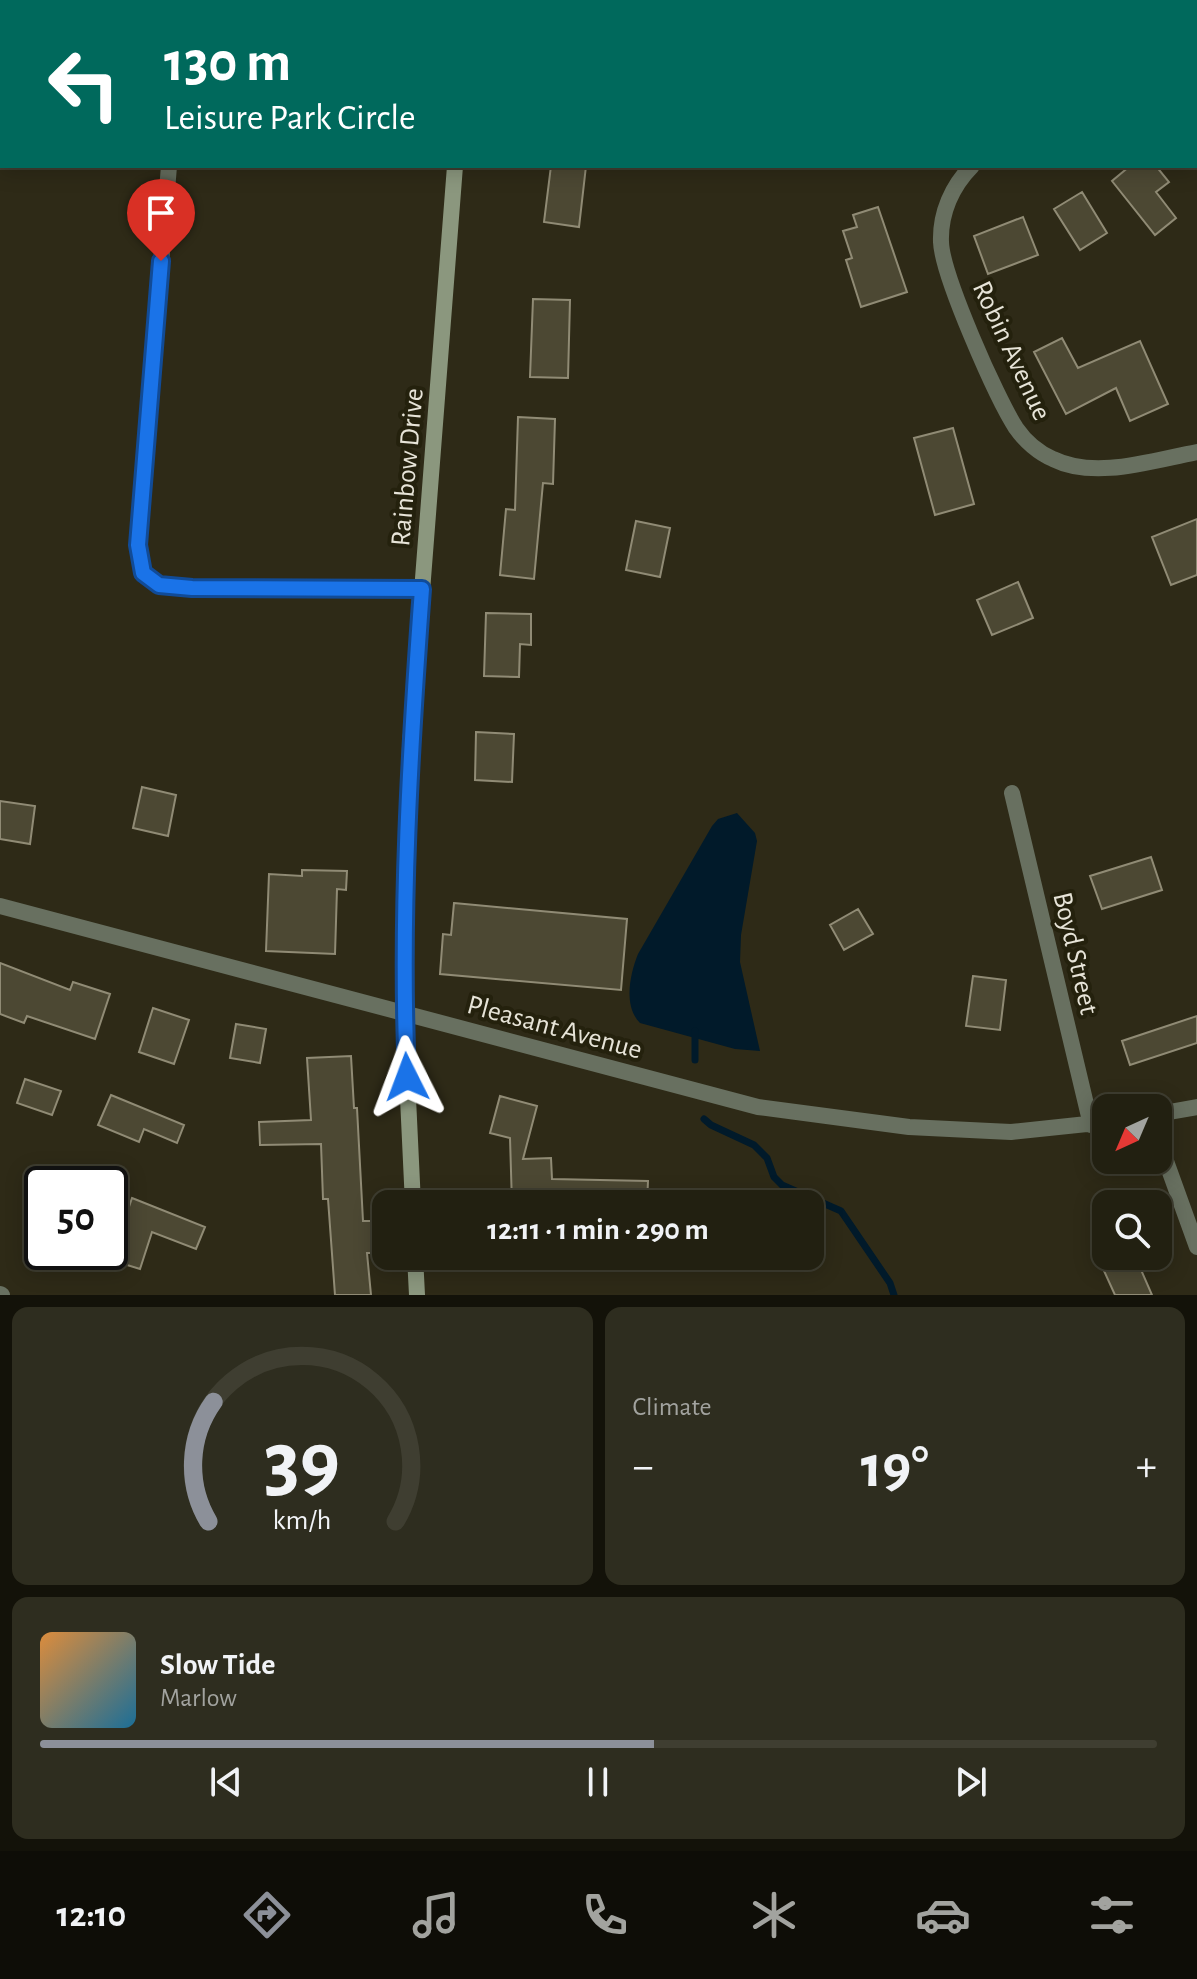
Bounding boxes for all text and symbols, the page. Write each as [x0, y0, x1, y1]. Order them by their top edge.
icon: left [32, 32, 136, 136]
text: 130 m [164, 35, 291, 91]
text: Leisure Park Circle [164, 100, 416, 136]
pin [127, 179, 195, 261]
icon: arrive [139, 191, 183, 235]
street label: Robin Avenue [967, 277, 1056, 425]
street label: Rainbow Drive [387, 387, 429, 547]
street label: Boyd Street [1047, 890, 1103, 1017]
street label: Pleasant Avenue [464, 991, 645, 1065]
position arrow [365, 1035, 449, 1119]
north arrow [1092, 1094, 1172, 1174]
map controls [1092, 1094, 1172, 1270]
speed limit sign: 50 [24, 1166, 128, 1270]
button: search [1092, 1190, 1172, 1270]
text: 12:11 · 1 min · 290 m [487, 1215, 709, 1245]
text: Climate [633, 1394, 711, 1420]
text: 39 [264, 1421, 340, 1505]
text: 19° [861, 1438, 929, 1498]
text: − [633, 1445, 654, 1489]
text: + [1136, 1445, 1157, 1489]
text: km/h [273, 1506, 332, 1535]
text: Slow Tide [160, 1650, 275, 1680]
text: Marlow [160, 1685, 237, 1711]
icon: previous [204, 1760, 248, 1804]
icon: pause [576, 1760, 620, 1804]
icon: next [949, 1760, 993, 1804]
icon: directions [239, 1887, 295, 1943]
icon: music [408, 1887, 464, 1943]
icon: phone [577, 1887, 633, 1943]
icon: climate [746, 1887, 802, 1943]
icon: car [915, 1887, 971, 1943]
icon: filters [1084, 1887, 1140, 1943]
text: 12:10 [57, 1897, 126, 1933]

